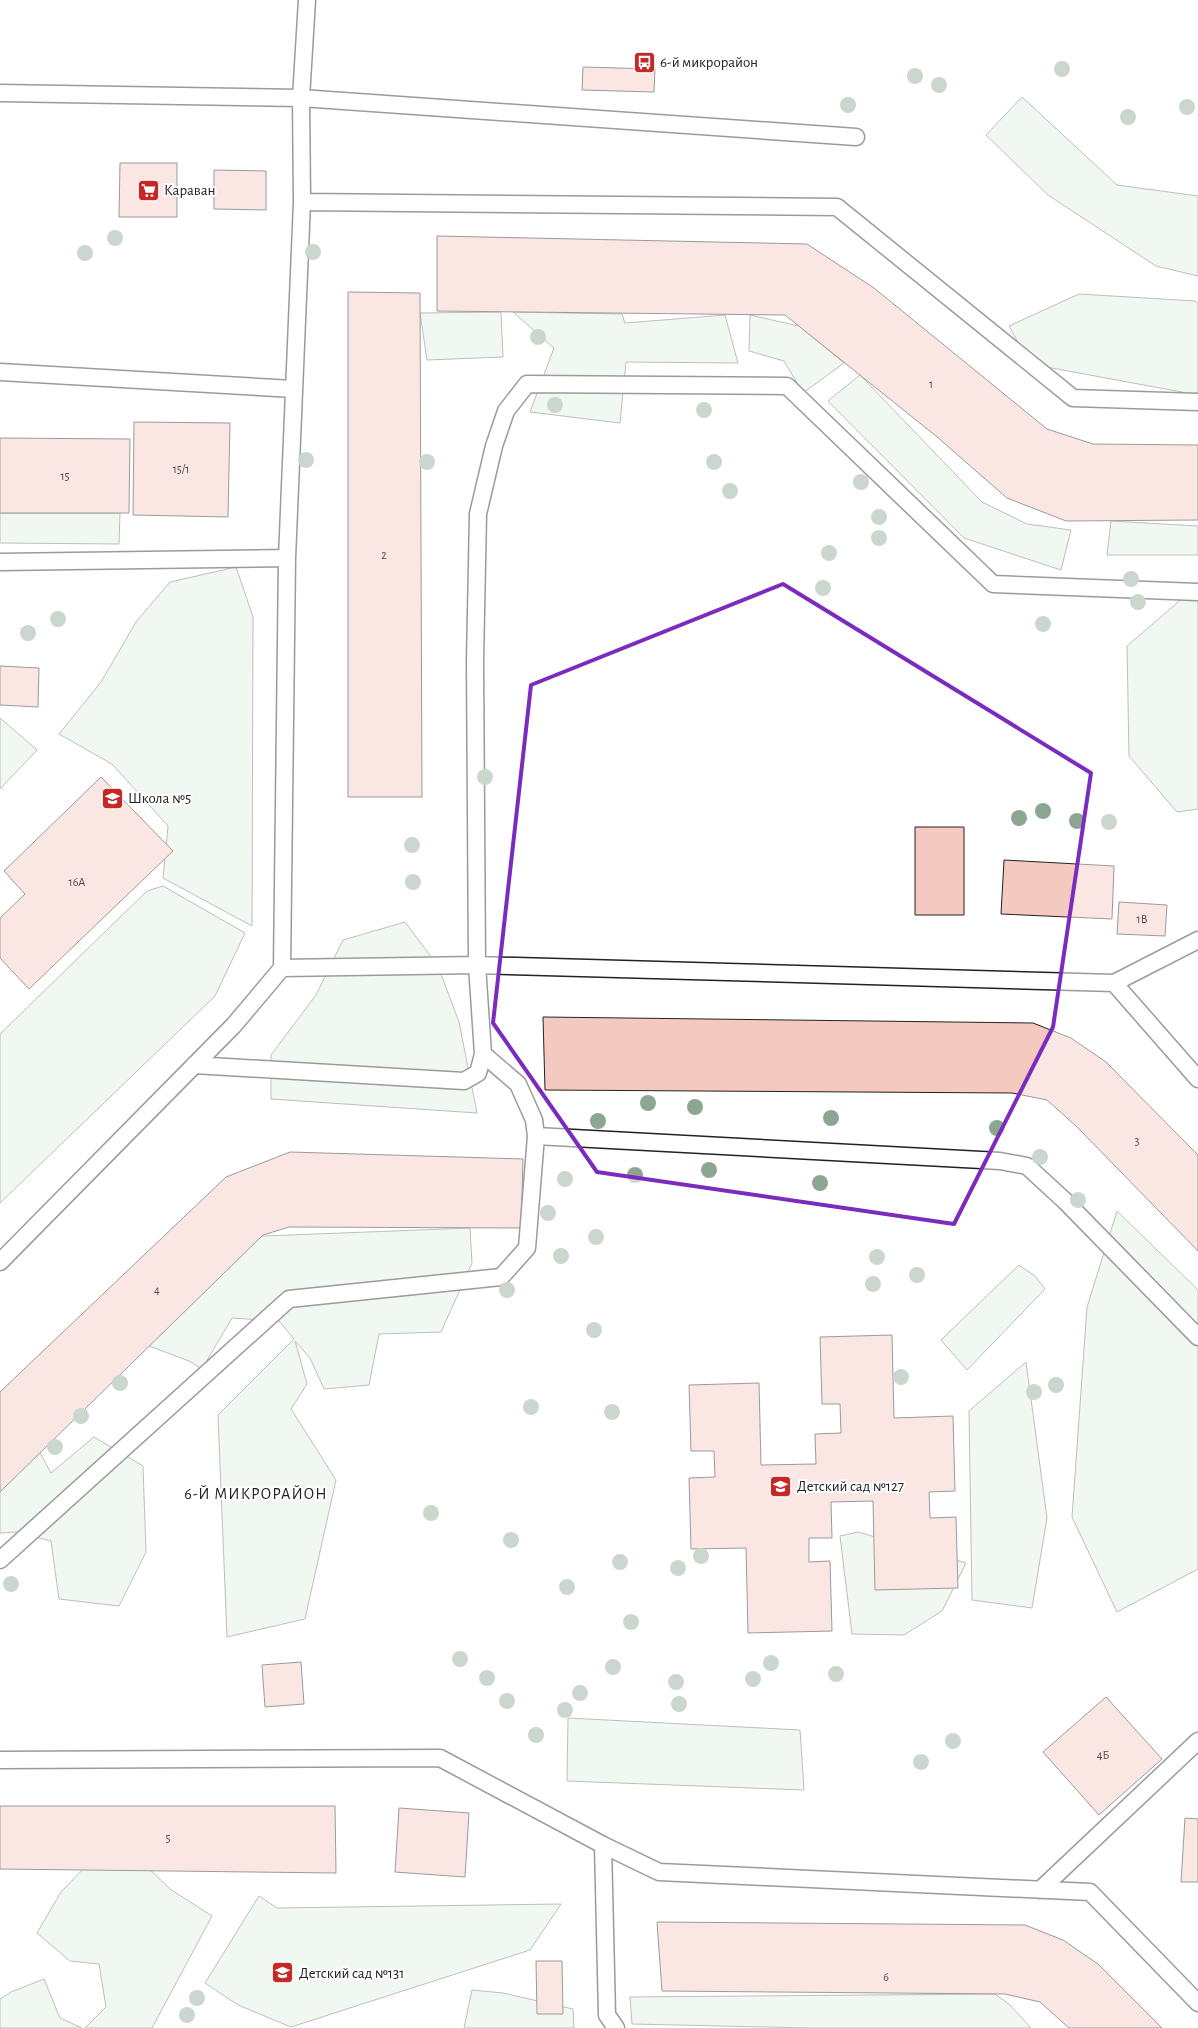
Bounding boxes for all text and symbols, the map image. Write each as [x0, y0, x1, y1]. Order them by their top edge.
bus stop icon: 6-й микрорайон [632, 50, 656, 74]
place label: 6-й микрорайон [660, 55, 758, 70]
supermarket icon: Караван [136, 178, 160, 202]
place label: Караван [164, 183, 215, 198]
house number: 1 [929, 378, 933, 390]
house number: 15/1 [173, 463, 189, 475]
house number: 15 [60, 470, 70, 482]
house number: 2 [381, 549, 387, 561]
school or university icon: Школа №5 [100, 786, 124, 810]
place label: Школа №5 [128, 791, 191, 806]
house number: 16А [69, 876, 85, 888]
house number: 1В [1137, 913, 1148, 925]
house number: 3 [1135, 1135, 1140, 1147]
house number: 4 [154, 1284, 160, 1296]
school or university icon: Детский сад №127 [769, 1474, 793, 1498]
place label: Детский сад №127 [797, 1479, 904, 1494]
district label: 6-Й МИКРОРАЙОН [184, 1485, 328, 1502]
house number: 4Б [1097, 1749, 1109, 1761]
house number: 5 [165, 1832, 171, 1844]
school or university icon: Детский сад №131 [271, 1961, 295, 1985]
place label: Детский сад №131 [299, 1966, 404, 1981]
house number: 6 [883, 1971, 889, 1983]

